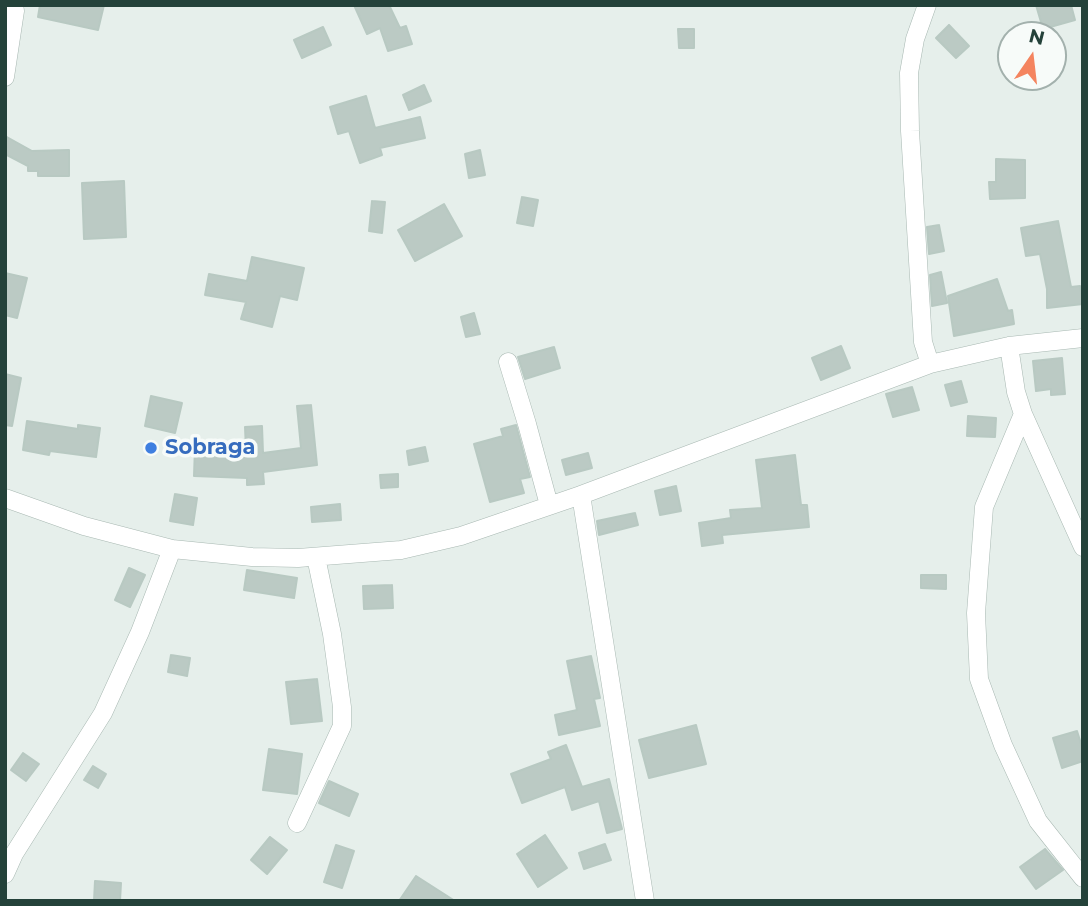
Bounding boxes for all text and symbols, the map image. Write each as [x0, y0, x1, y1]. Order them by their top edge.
north arrow [997, 21, 1067, 91]
text: N [1026, 24, 1047, 50]
place label: Sobraga [165, 435, 256, 461]
marker: Sobraga [143, 440, 159, 456]

